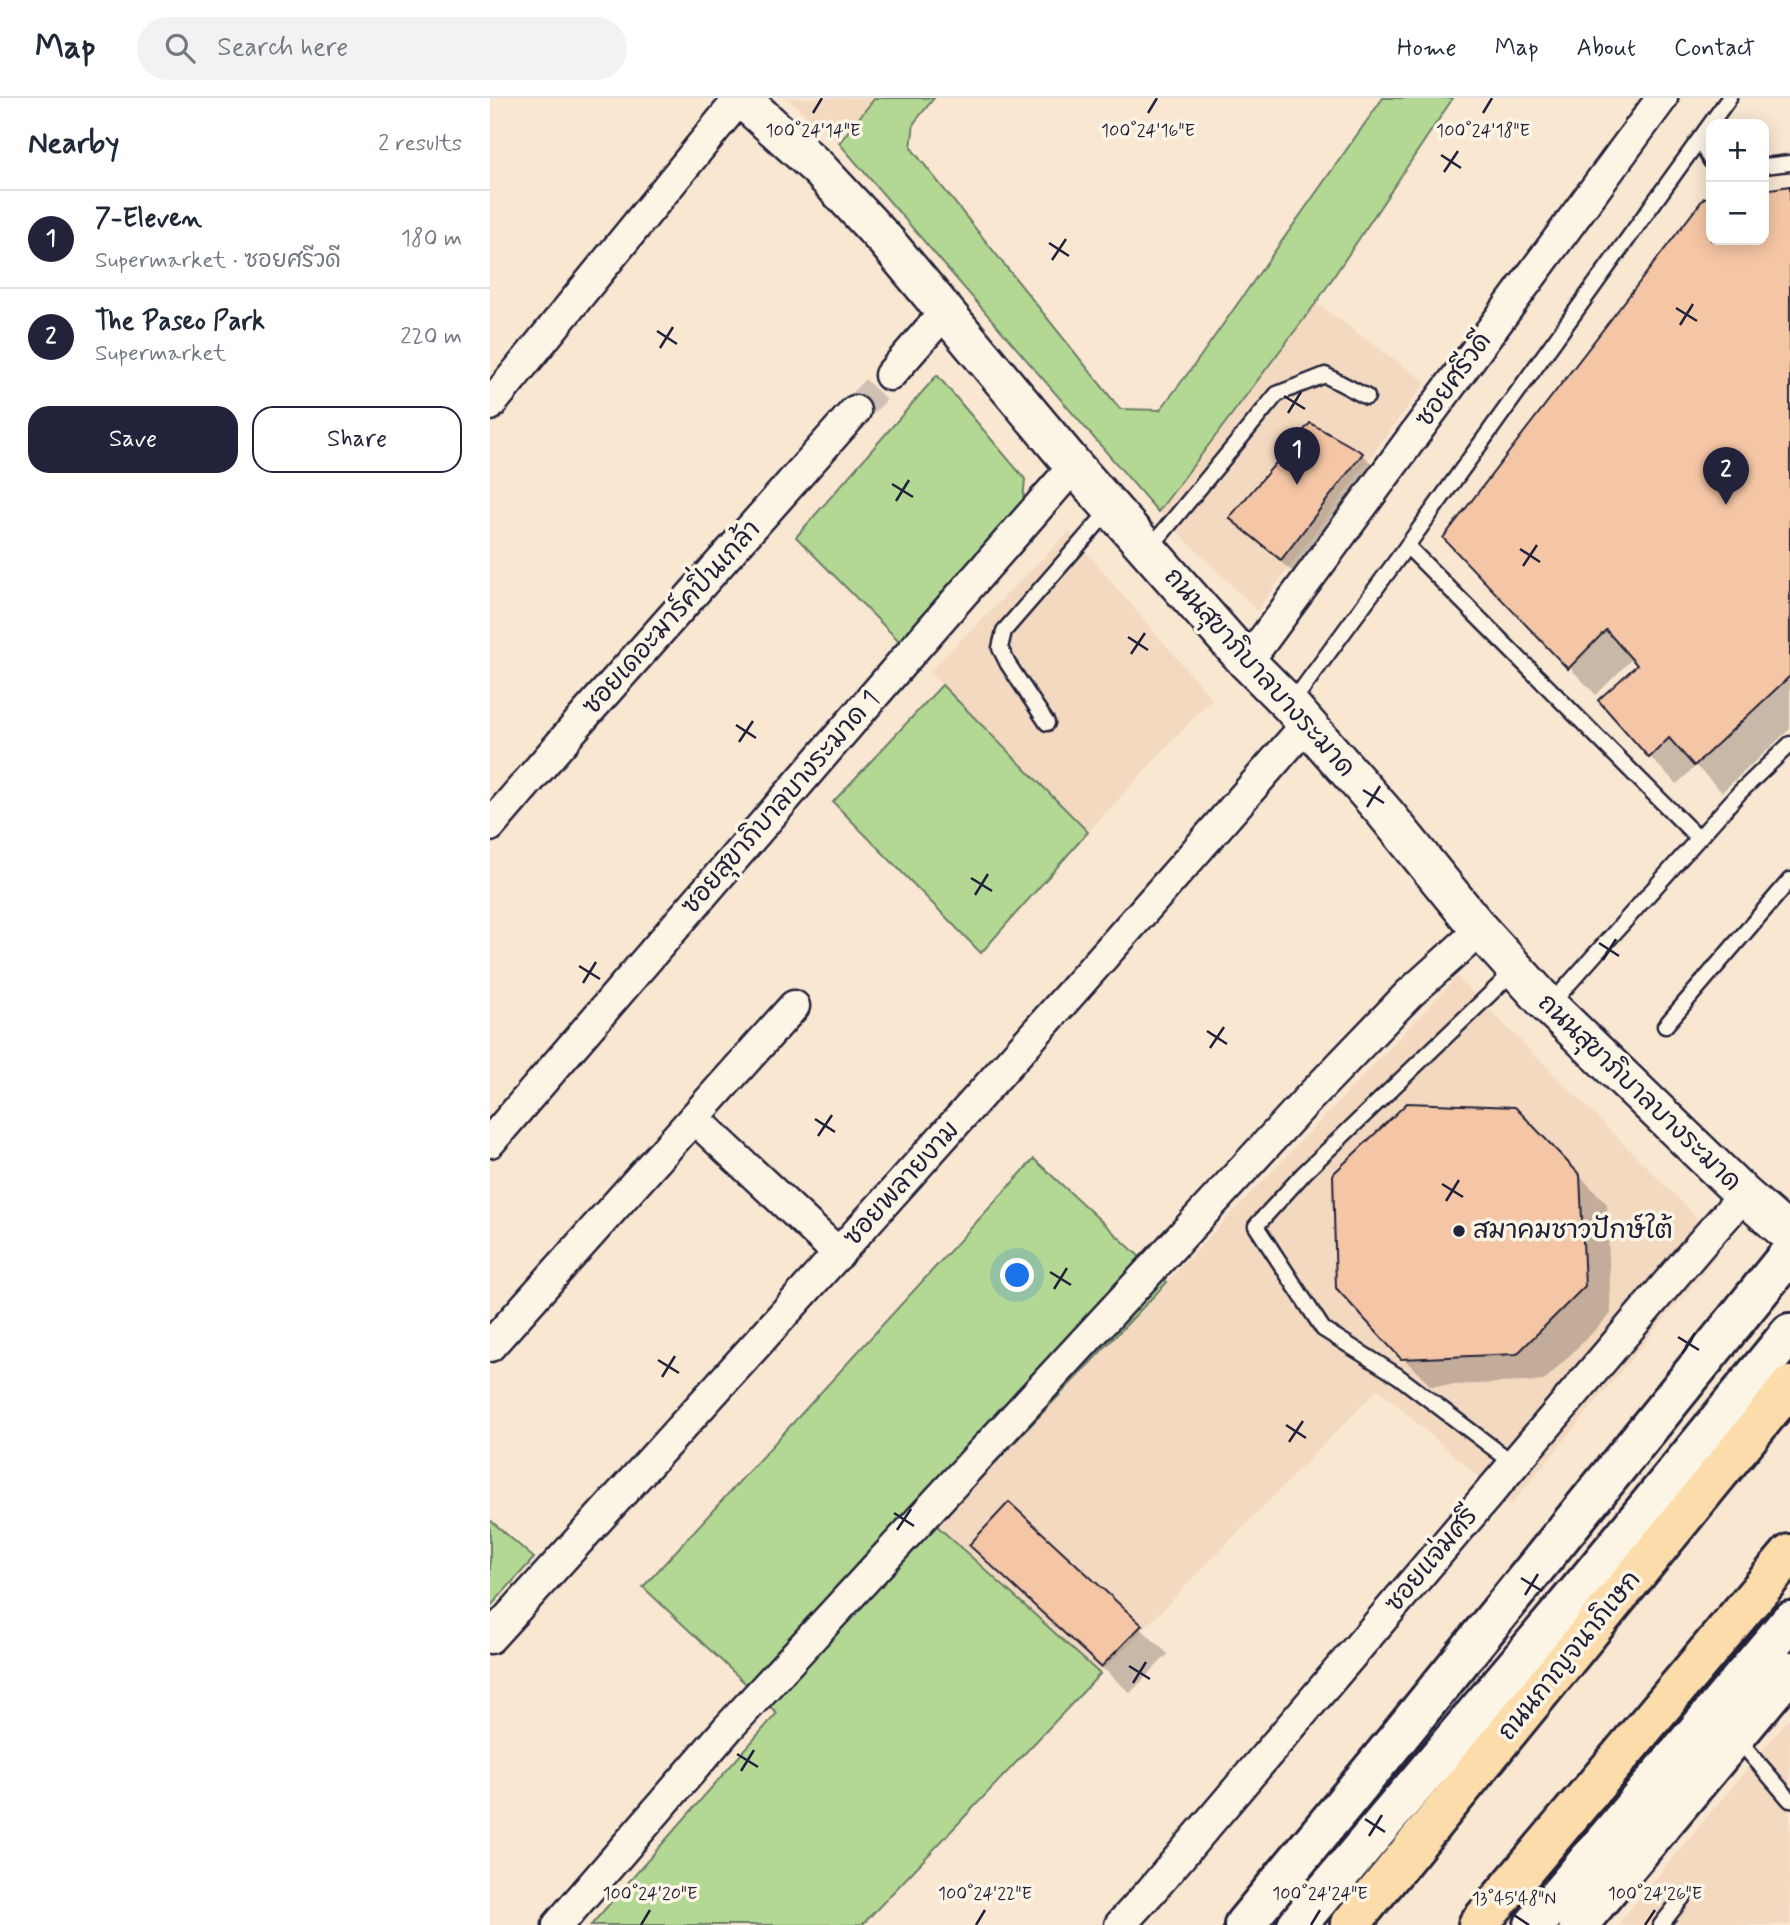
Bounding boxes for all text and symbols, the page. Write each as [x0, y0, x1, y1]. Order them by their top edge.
search box [137, 17, 627, 80]
text: Map [35, 26, 95, 70]
icon: search [161, 29, 199, 67]
text: Search here [217, 31, 348, 65]
text: Home [1397, 33, 1457, 64]
text: Map [1495, 33, 1539, 64]
text: About [1577, 33, 1636, 64]
text: Contact [1674, 33, 1755, 64]
text: 100°24'14"E [766, 119, 860, 143]
text: 100°24'16"E [1101, 119, 1195, 143]
text: 100°24'18"E [1436, 119, 1530, 143]
map controls [1706, 119, 1769, 245]
button: + [1706, 119, 1769, 182]
text: Nearby [28, 124, 119, 163]
text: 2 results [378, 129, 462, 159]
button: − [1706, 182, 1769, 245]
text: 7-Eleven [95, 202, 202, 236]
text: 1 [46, 224, 56, 254]
text: 180 m [401, 224, 462, 254]
text: Supermarket · ซอยศรีวดี [95, 246, 341, 276]
text: The Paseo Park [95, 305, 265, 339]
text: 2 [45, 322, 57, 352]
text: 220 m [400, 322, 462, 352]
street label: ซอยศรีวดี [1408, 326, 1500, 434]
text: Supermarket [95, 339, 226, 369]
button: Save [28, 406, 238, 473]
button: Share [252, 406, 462, 473]
pin: 1 [1274, 427, 1320, 485]
pin: 2 [1703, 447, 1749, 505]
street label: ซอยเดอะมาร์คปิ่นเกล้า [569, 508, 769, 723]
street label: ถนนสุขาภิบาลบางระมาด [1156, 561, 1362, 785]
street label: ซอยสุขาภิบาลบางระมาด 1 [674, 684, 888, 922]
street label: ถนนสุขาภิบาลบางระมาด [1530, 987, 1748, 1199]
street label: ซอยพลายงาม [837, 1114, 967, 1254]
place label: สมาคมชาวปักษ์ใต้ [1473, 1213, 1673, 1248]
marker: สมาคมชาวปักษ์ใต้ [1451, 1223, 1467, 1239]
your location [1000, 1258, 1034, 1292]
street label: ซอยแจ่มศรี [1378, 1500, 1486, 1620]
street label: ถนนกาญจนาภิเษก [1491, 1564, 1649, 1748]
text: 100°24'20"E [603, 1882, 698, 1906]
text: 100°24'22"E [938, 1882, 1032, 1906]
text: 100°24'24"E [1272, 1882, 1368, 1906]
text: 100°24'26"E [1608, 1882, 1702, 1906]
text: 13°45'48"N [1472, 1887, 1556, 1911]

